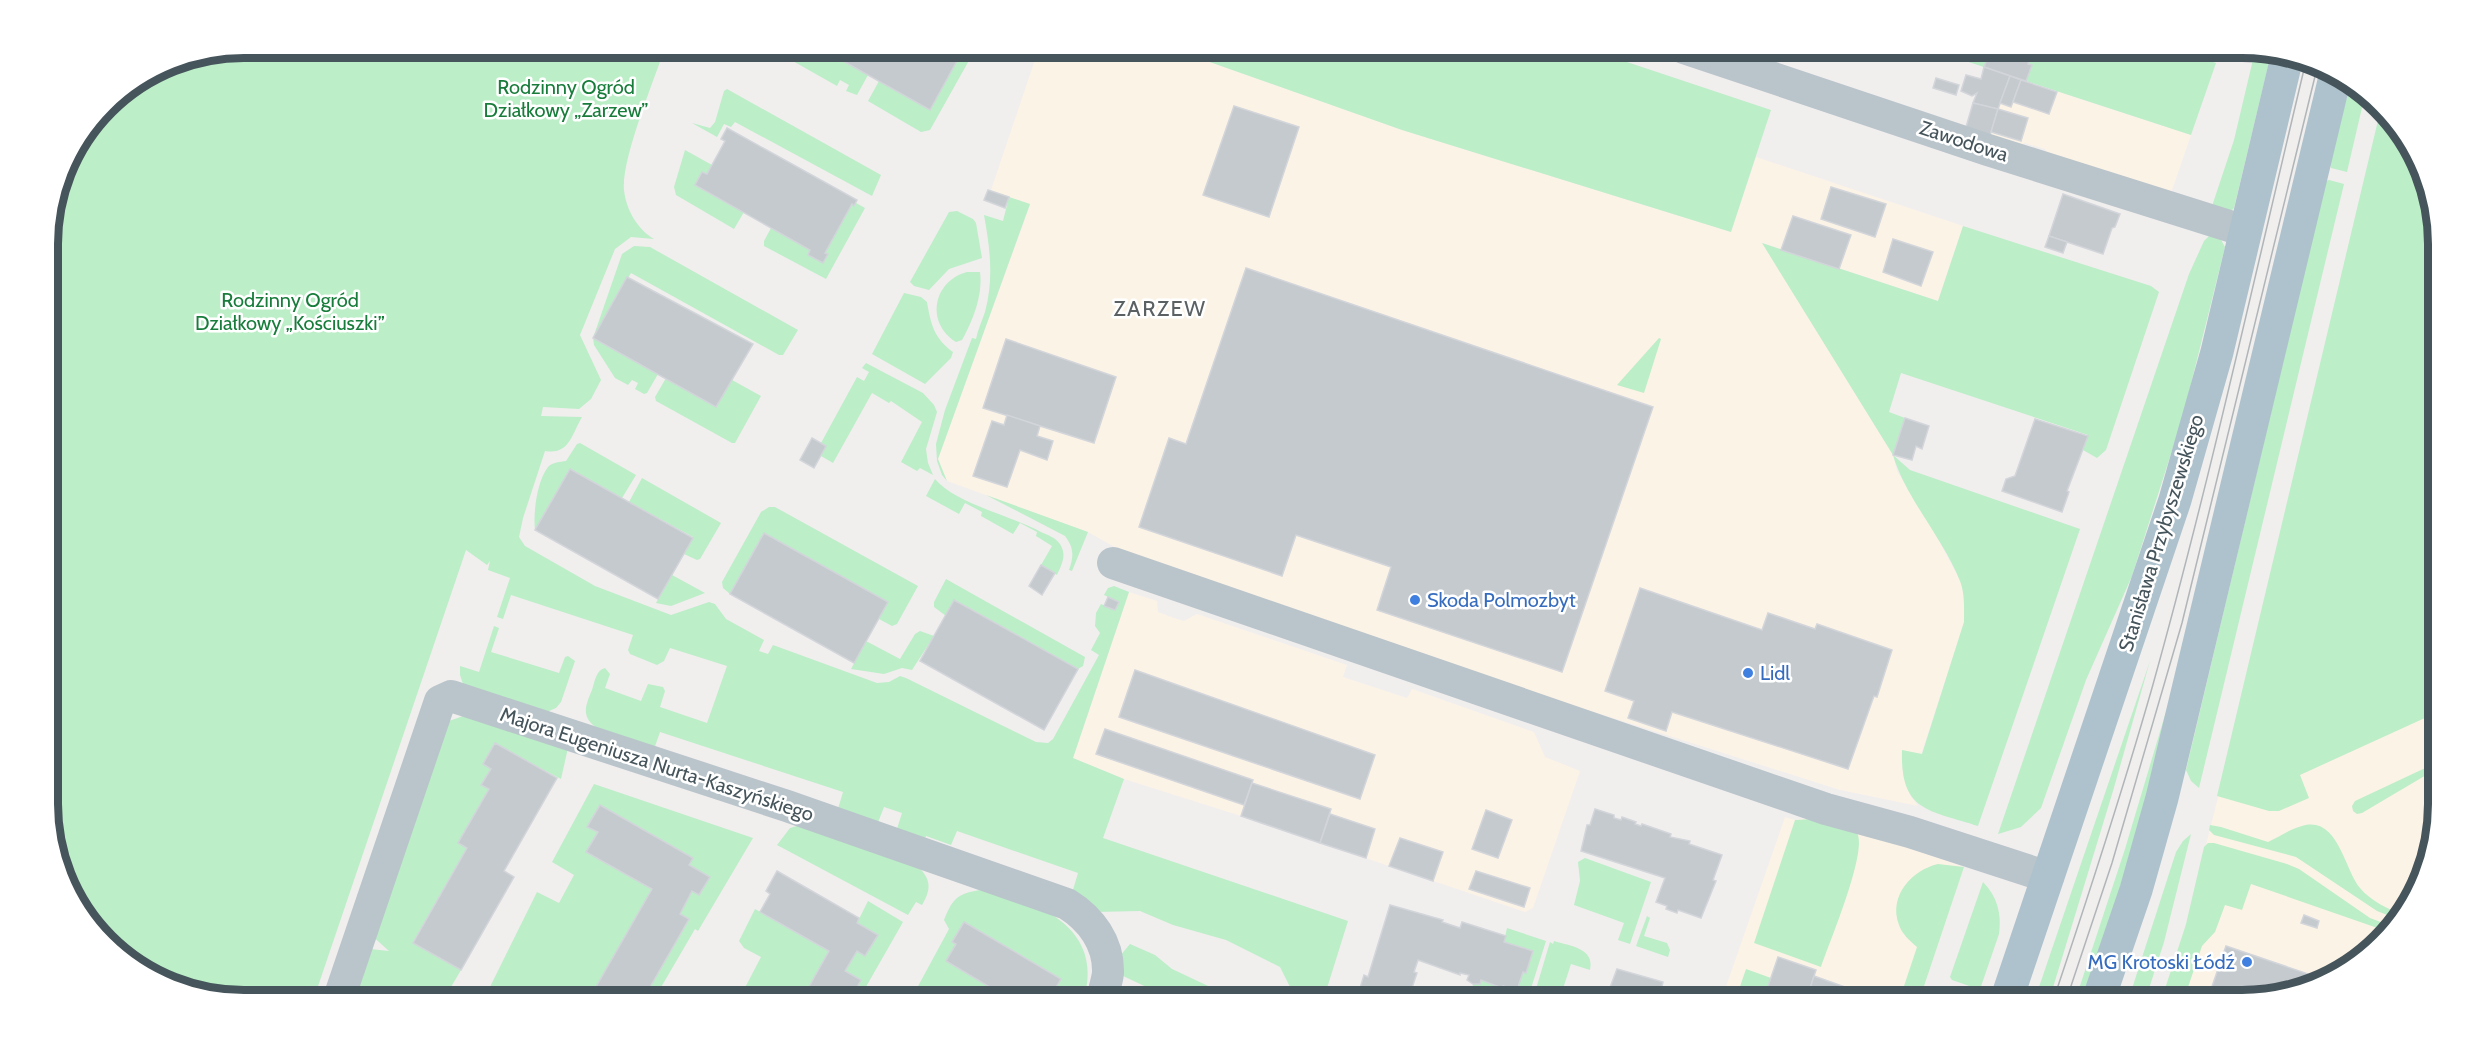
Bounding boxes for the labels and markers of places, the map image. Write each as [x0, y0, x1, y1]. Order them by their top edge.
place label: Skoda Polmozbyt [1427, 588, 1576, 612]
marker: Skoda Polmozbyt [1408, 593, 1422, 607]
place label: Lidl [1760, 661, 1790, 685]
marker: Lidl [1741, 666, 1755, 680]
place label: MG Krotoski Łódź [2088, 950, 2235, 974]
marker: MG Krotoski Łódź [2240, 955, 2254, 969]

